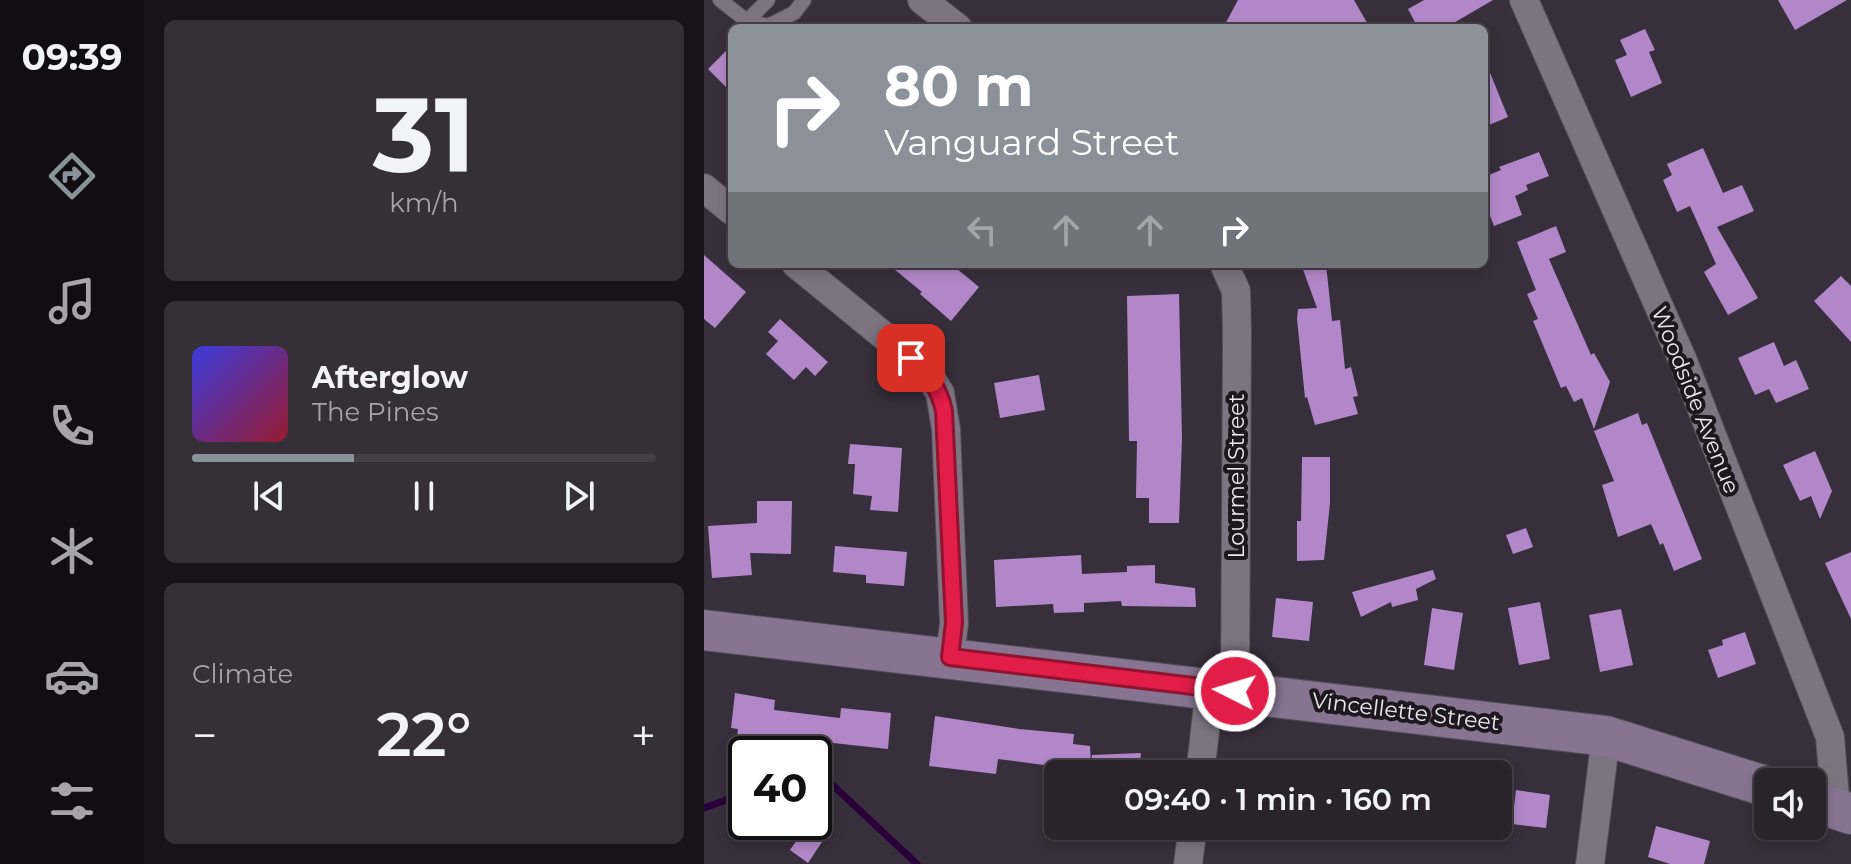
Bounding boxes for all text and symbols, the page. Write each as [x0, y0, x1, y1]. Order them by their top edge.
text: 09:39 [21, 35, 123, 79]
text: 80 m [884, 52, 1034, 120]
icon: right [752, 56, 856, 160]
text: 31 [373, 71, 475, 198]
text: Vanguard Street [884, 120, 1179, 164]
icon: directions [44, 148, 100, 204]
text: km/h [389, 187, 459, 219]
icon: left [960, 208, 1004, 252]
icon: ahead [1044, 208, 1088, 252]
icon: ahead [1128, 208, 1172, 252]
icon: right [1212, 208, 1256, 252]
icon: music [44, 273, 100, 329]
street label: Woodside Avenue [1646, 303, 1745, 498]
pin [877, 324, 945, 392]
icon: arrive [889, 336, 933, 380]
text: Afterglow [312, 359, 468, 396]
street label: Lourmel Street [1223, 394, 1250, 558]
text: The Pines [312, 396, 439, 428]
icon: phone [44, 398, 100, 454]
icon: previous [247, 474, 291, 518]
icon: pause [402, 474, 446, 518]
icon: next [557, 474, 601, 518]
icon: climate [44, 523, 100, 579]
icon: car [44, 648, 100, 704]
position arrow [1193, 649, 1277, 733]
text: Climate [192, 658, 293, 690]
street label: Vincellette Street [1310, 687, 1501, 736]
text: 22° [377, 698, 471, 771]
text: − [192, 708, 217, 762]
text: + [631, 708, 656, 762]
speed limit sign: 40 [728, 736, 832, 840]
map controls [1754, 768, 1826, 840]
button: sound [1754, 768, 1826, 840]
icon: filters [44, 773, 100, 829]
text: 09:40 · 1 min · 160 m [1124, 781, 1432, 818]

